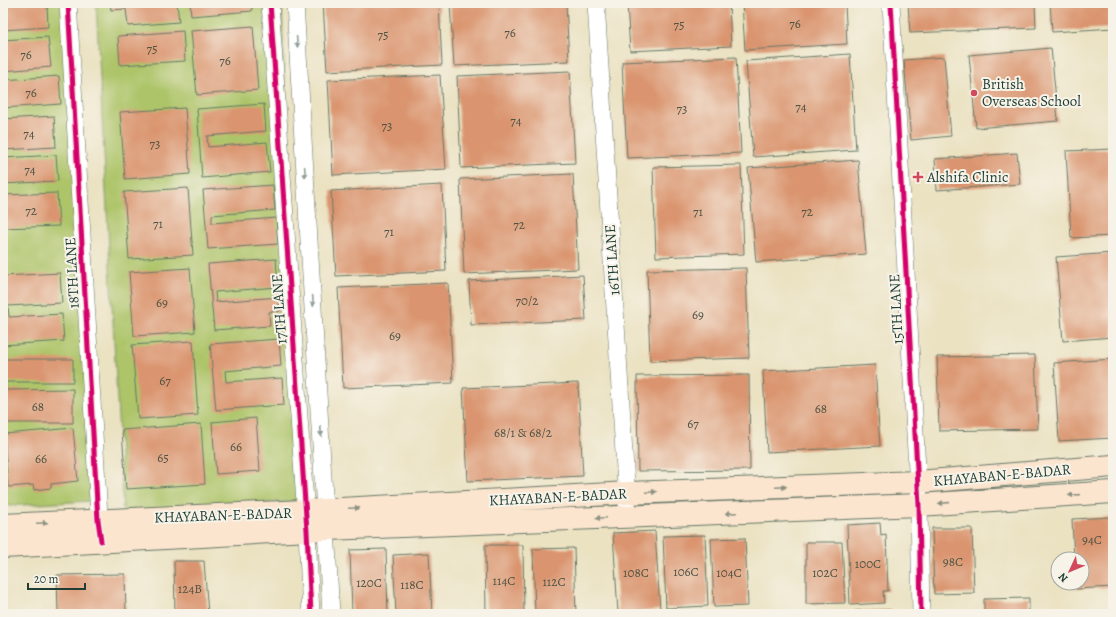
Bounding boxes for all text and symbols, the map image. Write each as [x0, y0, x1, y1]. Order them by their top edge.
house number: 76 [789, 15, 801, 32]
house number: 75 [673, 16, 685, 33]
house number: 76 [504, 24, 516, 41]
house number: 75 [377, 26, 389, 43]
one-way arrow [294, 36, 301, 48]
house number: 75 [146, 40, 158, 57]
house number: 76 [20, 46, 32, 63]
house number: 76 [219, 52, 231, 69]
place label: British Overseas School [982, 74, 1081, 111]
house number: 76 [25, 84, 37, 101]
marker: British Overseas School [969, 88, 979, 98]
house number: 74 [795, 98, 807, 115]
house number: 73 [677, 100, 687, 117]
house number: 74 [510, 112, 522, 129]
house number: 73 [382, 117, 392, 134]
house number: 74 [23, 125, 35, 142]
house number: 73 [150, 135, 160, 152]
house number: 74 [24, 161, 36, 178]
one-way arrow [302, 166, 309, 178]
place label: Alshifa Clinic [926, 167, 1008, 187]
marker: Alshifa Clinic [912, 171, 924, 183]
house number: 72 [25, 202, 37, 219]
house number: 71 [693, 203, 704, 220]
house number: 72 [801, 203, 813, 220]
house number: 71 [153, 215, 164, 232]
house number: 72 [513, 216, 525, 233]
house number: 71 [384, 223, 395, 240]
street label: 16TH LANE [600, 224, 624, 296]
street label: 18TH LANE [60, 237, 84, 309]
street label: 17TH LANE [267, 273, 291, 345]
street label: 15TH LANE [884, 273, 908, 345]
house number: 70/2 [516, 292, 538, 309]
house number: 69 [156, 294, 168, 311]
one-way arrow [310, 295, 316, 308]
house number: 69 [692, 306, 704, 323]
house number: 69 [389, 327, 401, 344]
house number: 67 [159, 372, 171, 389]
house number: 68 [32, 398, 44, 415]
house number: 68 [815, 400, 827, 417]
house number: 67 [687, 415, 699, 432]
house number: 68/1 & 68/2 [494, 424, 552, 441]
one-way arrow [318, 425, 324, 438]
house number: 66 [230, 438, 242, 455]
house number: 65 [157, 449, 169, 466]
house number: 66 [35, 450, 47, 467]
street label: KHAYABAN-E-BADAR [932, 459, 1072, 491]
street label: KHAYABAN-E-BADAR [489, 483, 628, 511]
one-way arrow [775, 484, 787, 491]
one-way arrow [645, 489, 658, 495]
one-way arrow [1068, 491, 1080, 498]
one-way arrow [938, 500, 950, 507]
street label: KHAYABAN-E-BADAR [154, 503, 293, 527]
one-way arrow [348, 505, 360, 512]
one-way arrow [724, 510, 737, 516]
one-way arrow [595, 515, 607, 522]
one-way arrow [36, 520, 48, 527]
house number: 94C [1082, 531, 1102, 548]
north arrow [1050, 551, 1090, 591]
house number: 98C [943, 553, 963, 570]
house number: 100C [855, 555, 881, 572]
house number: 106C [673, 563, 699, 580]
house number: 108C [623, 564, 649, 581]
house number: 104C [716, 564, 742, 581]
house number: 102C [812, 564, 838, 581]
scale bar [28, 565, 85, 591]
text: N [1055, 570, 1071, 586]
text: 20 m [34, 571, 58, 587]
house number: 114C [493, 572, 515, 589]
house number: 112C [542, 573, 566, 590]
house number: 120C [356, 574, 382, 591]
house number: 118C [400, 576, 424, 593]
house number: 124B [178, 580, 202, 597]

